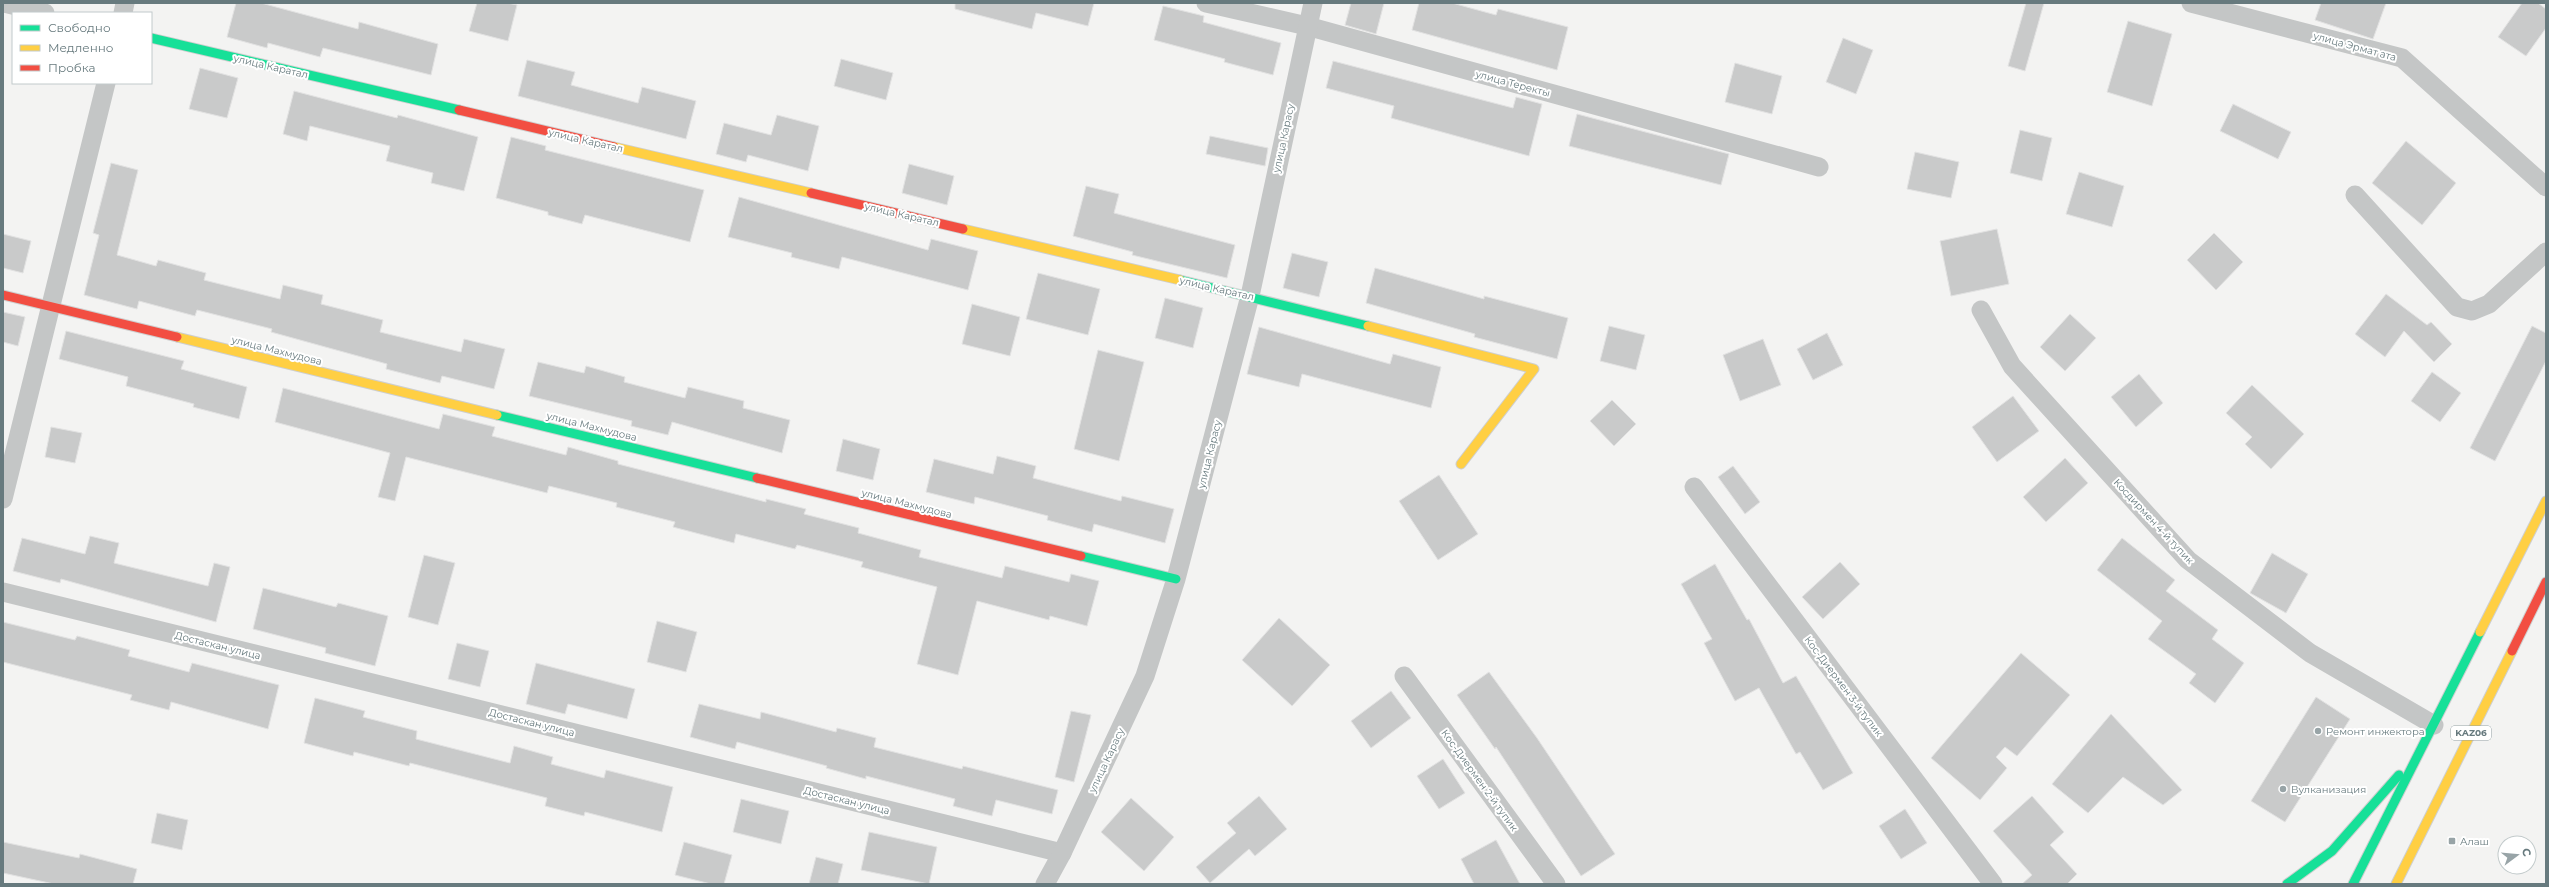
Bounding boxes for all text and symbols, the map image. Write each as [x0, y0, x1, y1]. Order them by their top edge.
legend [12, 12, 152, 84]
text: Свободно [48, 20, 111, 35]
street label: улица Эрмат ата [2311, 29, 2398, 64]
text: Медленно [48, 40, 114, 55]
street label: улица Каратал [231, 51, 309, 81]
text: Пробка [48, 60, 96, 75]
street label: улица Теректы [1473, 67, 1552, 100]
street label: улица Карасу [1270, 102, 1297, 175]
street label: улица Каратал [546, 125, 624, 155]
street label: улица Каратал [862, 199, 940, 229]
street label: улица Каратал [1177, 273, 1255, 303]
street label: улица Махмудова [229, 333, 323, 368]
street label: улица Махмудова [544, 409, 638, 444]
street label: улица Карасу [1194, 418, 1224, 491]
street label: Косдирмен 4-й тупик [2111, 476, 2197, 567]
street label: улица Махмудова [859, 486, 953, 521]
street label: Достаскан улица [174, 629, 262, 662]
street label: Кос-Диермен 3-й тупик [1802, 634, 1886, 739]
street label: Достаскан улица [488, 706, 576, 739]
street label: улица Карасу [1085, 725, 1127, 796]
place label: Ремонт инжектора [2326, 725, 2425, 738]
marker: Ремонт инжектора [2313, 726, 2323, 736]
road number: KАZ06 [2451, 726, 2491, 740]
street label: Кос-Диермен 2-й тупик [1438, 727, 1521, 834]
place label: Вулканизация [2291, 783, 2366, 796]
street label: Достаскан улица [803, 784, 891, 817]
marker: Вулканизация [2278, 784, 2288, 794]
place label: Алаш [2460, 835, 2489, 848]
north arrow [2497, 835, 2537, 875]
marker: Алаш [2447, 836, 2457, 846]
text: С [2519, 846, 2534, 858]

